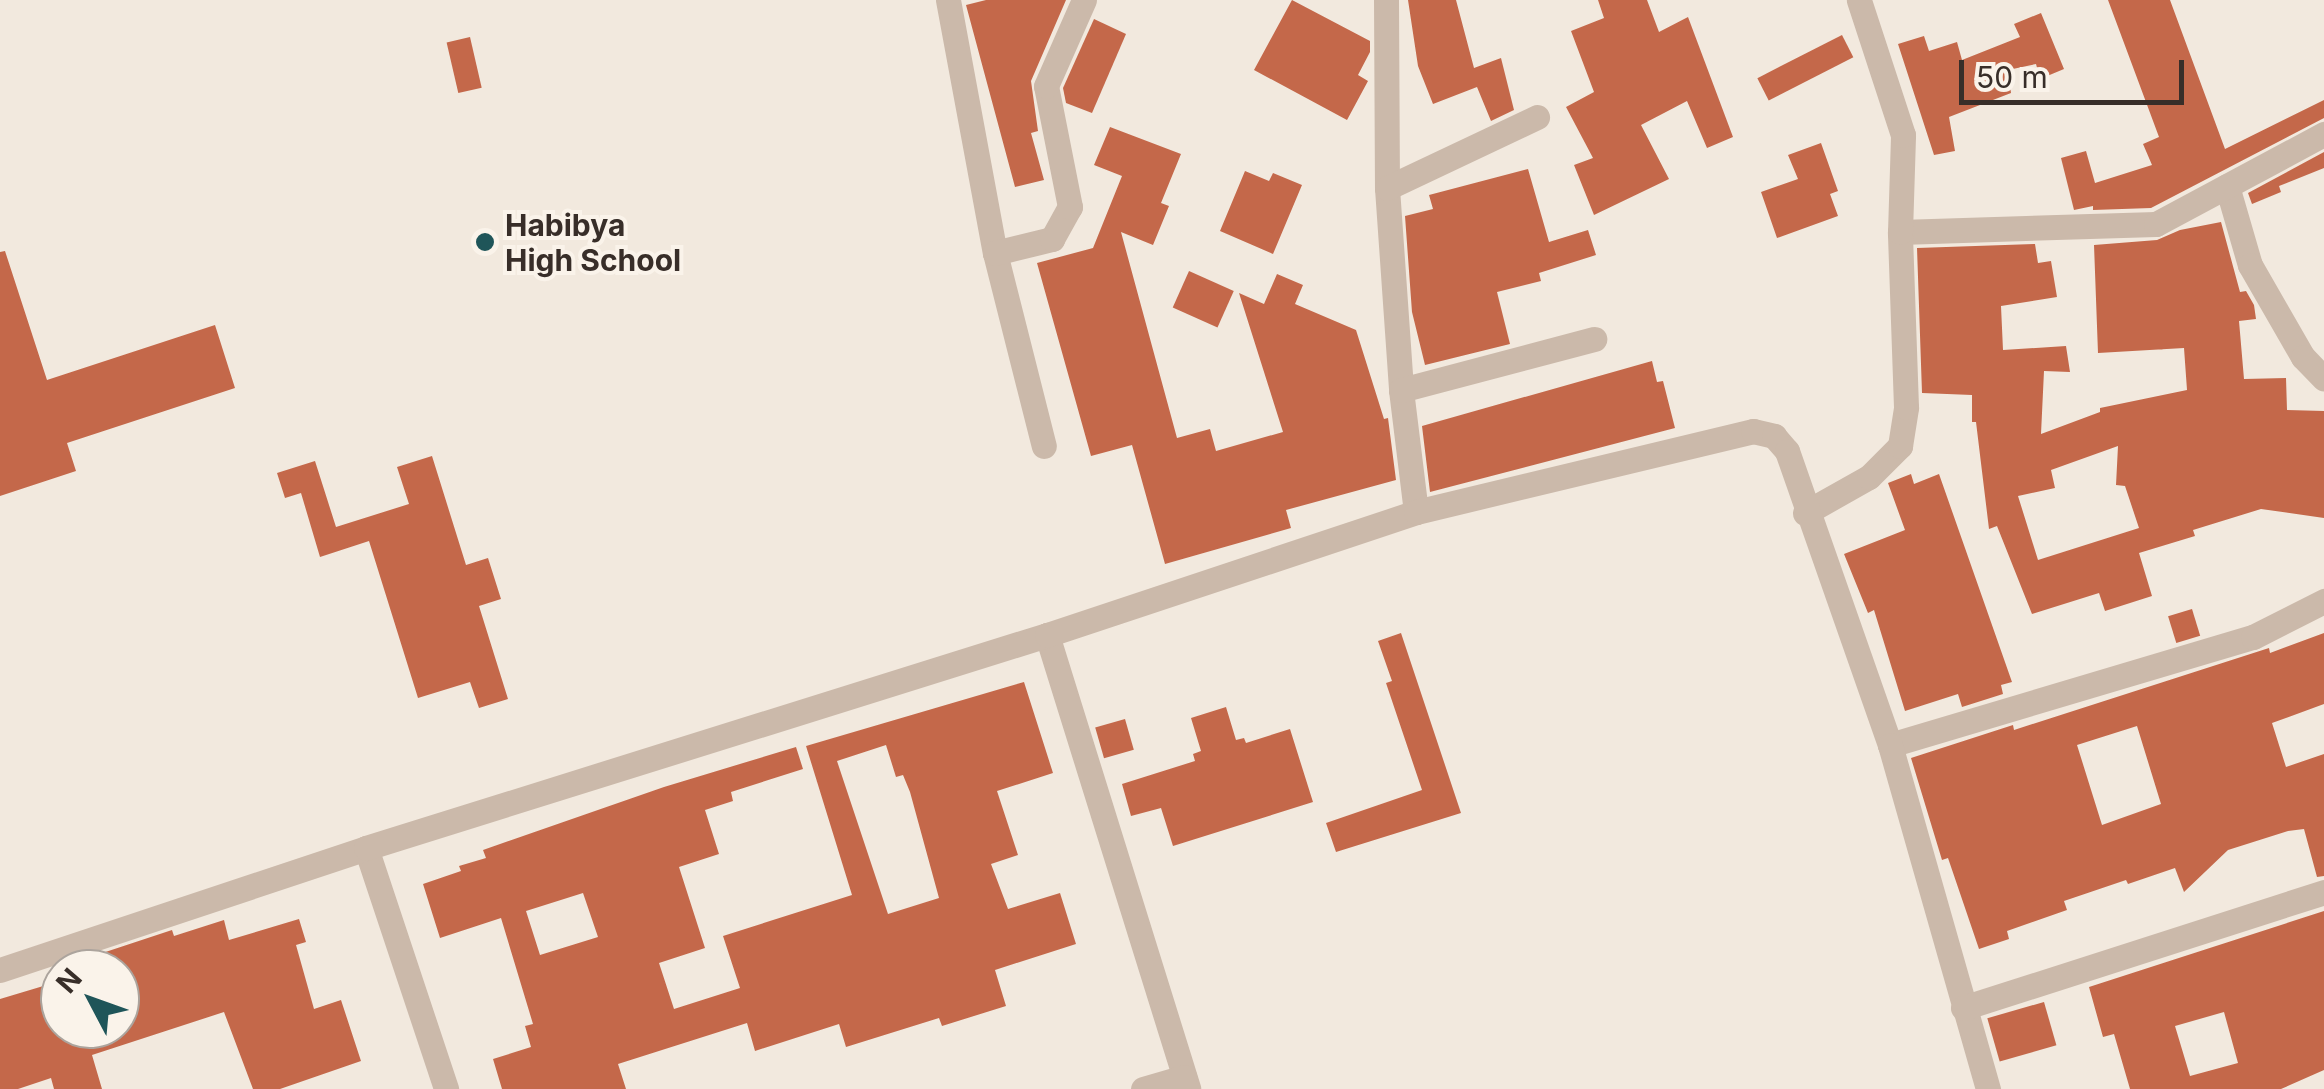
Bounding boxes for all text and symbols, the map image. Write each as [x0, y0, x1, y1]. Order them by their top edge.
scale bar [1964, 40, 2189, 102]
text: 50 m [1976, 59, 2048, 95]
place label: Habibya High School [505, 207, 681, 278]
marker: Habibya High School [474, 231, 496, 253]
north arrow [40, 949, 140, 1049]
text: N [49, 961, 89, 1000]

